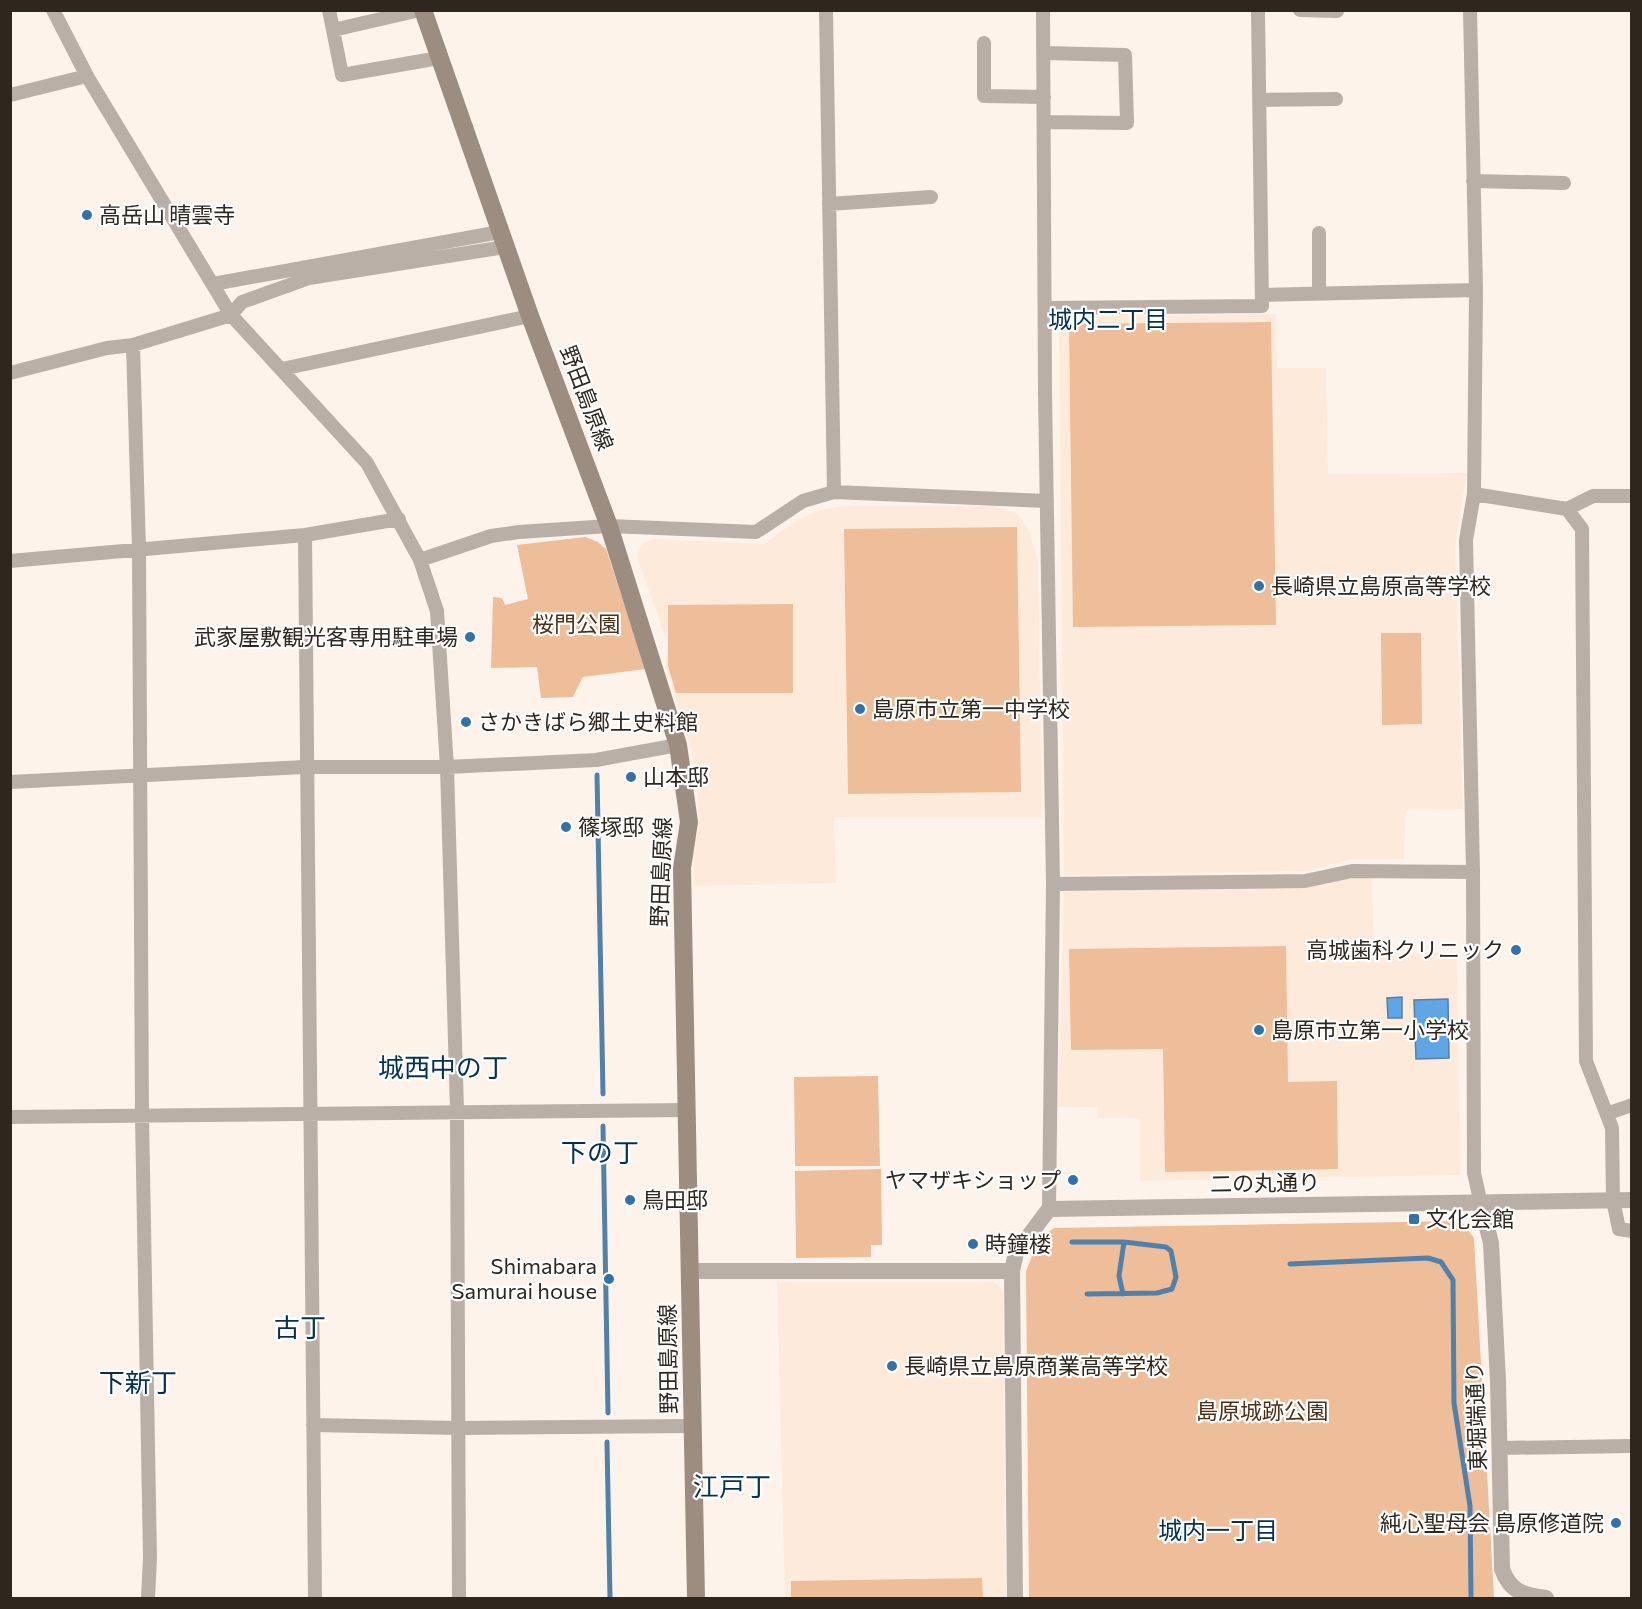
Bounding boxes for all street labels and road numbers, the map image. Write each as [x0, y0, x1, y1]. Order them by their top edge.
street label: 野田島原線 [555, 342, 620, 454]
street label: 野田島原線 [645, 817, 676, 927]
street label: 二の丸通り [1210, 1168, 1320, 1197]
street label: 野田島原線 [653, 1304, 682, 1414]
street label: 東堀端通り [1460, 1361, 1491, 1471]

